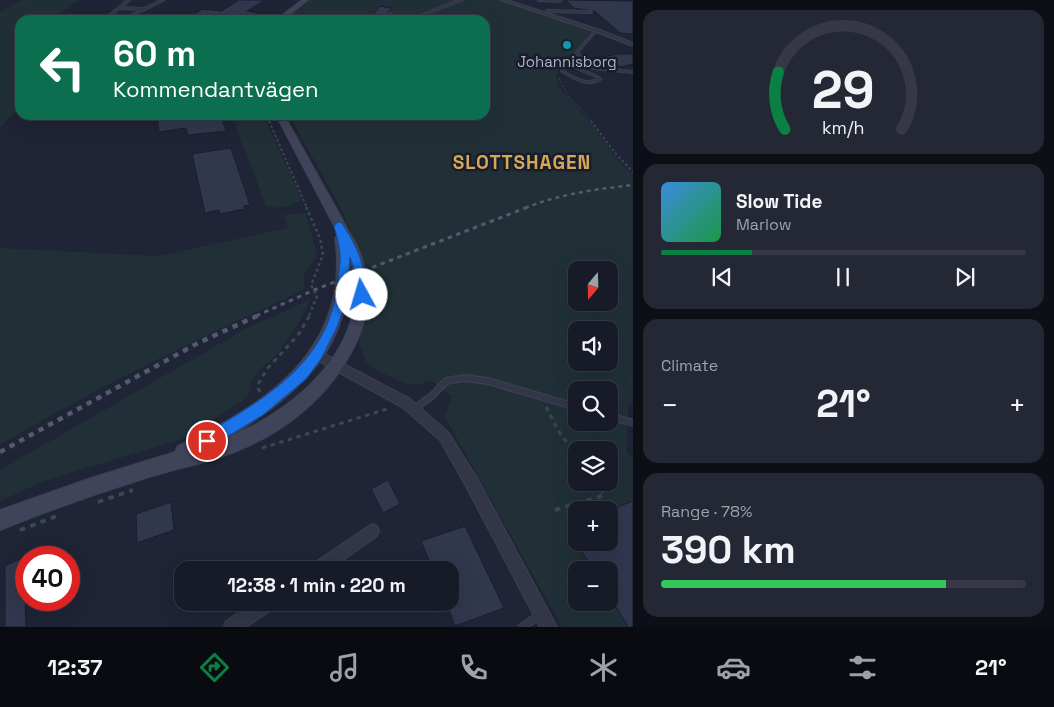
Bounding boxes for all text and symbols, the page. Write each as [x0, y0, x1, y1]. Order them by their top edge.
text: 60 m [113, 32, 196, 76]
icon: left [30, 35, 95, 100]
marker: Johannisborg [561, 39, 573, 51]
place label: Johannisborg [517, 52, 617, 71]
text: 29 [812, 57, 875, 123]
text: Kommendantvägen [113, 75, 319, 103]
text: km/h [822, 116, 865, 139]
district label: SLOTTSHAGEN [453, 150, 591, 175]
text: Slow Tide [736, 189, 822, 214]
text: Marlow [736, 214, 792, 235]
north arrow [568, 261, 618, 311]
map controls [568, 261, 618, 611]
icon: previous [708, 263, 736, 291]
icon: pause [829, 263, 857, 291]
icon: next [951, 263, 979, 291]
position arrow [335, 268, 387, 320]
button: sound [568, 321, 618, 371]
text: Climate [661, 355, 718, 376]
text: 21° [816, 380, 871, 428]
button: search [568, 381, 618, 431]
text: − [661, 387, 678, 423]
text: + [1009, 387, 1026, 423]
pin [186, 420, 228, 462]
icon: arrive [193, 427, 221, 455]
button: layers [568, 441, 618, 491]
button: + [568, 501, 618, 551]
text: Range · 78% [661, 501, 752, 522]
text: 390 km [661, 526, 796, 574]
speed limit sign: 40 [15, 546, 80, 611]
button: − [568, 561, 618, 611]
text: 12:38 · 1 min · 220 m [227, 573, 406, 598]
icon: directions [197, 650, 232, 685]
icon: music [327, 650, 362, 685]
icon: phone [456, 650, 491, 685]
icon: climate [586, 650, 621, 685]
icon: car [716, 650, 751, 685]
icon: filters [845, 650, 880, 685]
text: 12:37 [47, 653, 102, 681]
text: 21° [975, 653, 1007, 681]

